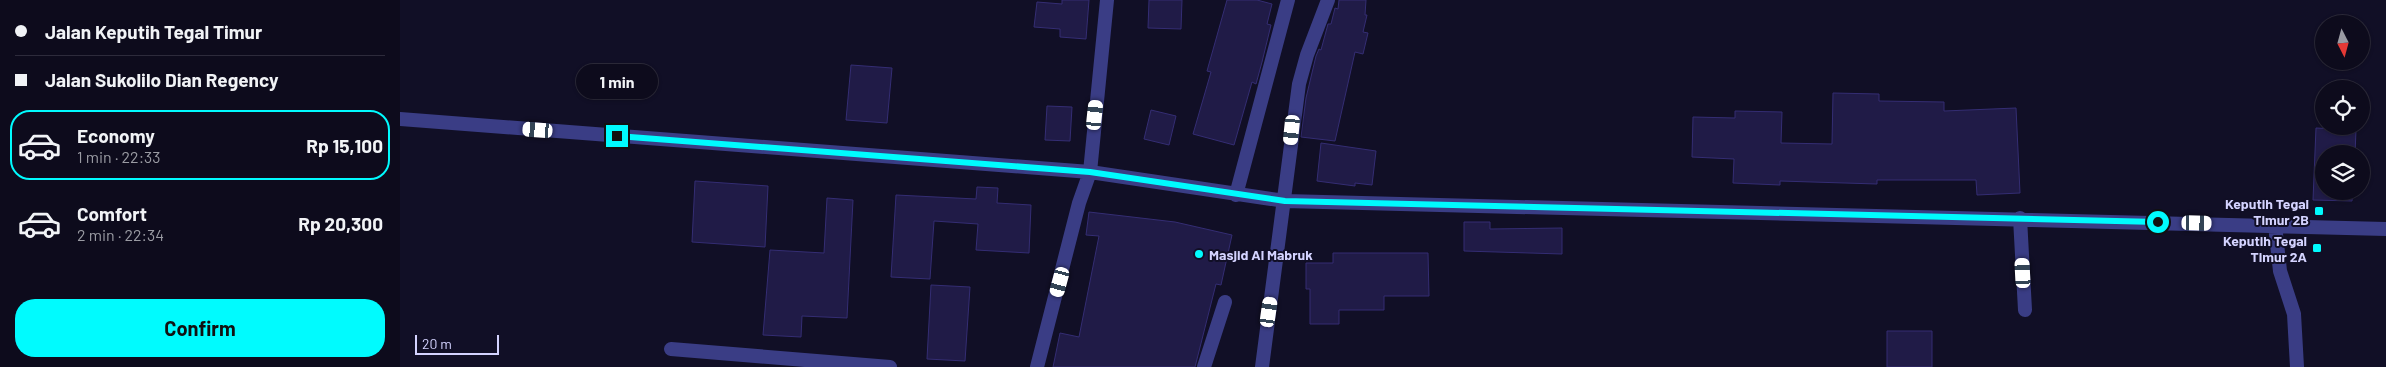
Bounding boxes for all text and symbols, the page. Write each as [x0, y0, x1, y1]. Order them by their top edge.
north arrow [2315, 15, 2370, 70]
map controls [2315, 15, 2370, 200]
text: Jalan Keputih Tegal Timur [45, 20, 262, 43]
callout: 1 min [576, 64, 658, 98]
text: Jalan Sukolilo Dian Regency [45, 68, 279, 91]
text: 1 min [599, 72, 635, 91]
button: locate [2315, 80, 2370, 135]
car [1085, 99, 1104, 131]
car [1282, 114, 1301, 146]
car [522, 121, 553, 139]
icon: car [17, 123, 62, 168]
text: Economy [77, 124, 155, 147]
route end [606, 125, 628, 147]
text: Rp 15,100 [306, 134, 383, 157]
button: layers [2315, 145, 2370, 200]
text: 1 min · 22:33 [77, 147, 161, 166]
place label: Keputih Tegal Timur 2B [2225, 195, 2309, 228]
icon: car [17, 201, 62, 246]
text: Comfort [77, 202, 147, 225]
marker: Keputih Tegal Timur 2B [2313, 205, 2325, 217]
route start [2147, 211, 2169, 233]
text: Rp 20,300 [298, 212, 383, 235]
car [2181, 215, 2212, 231]
text: 2 min · 22:34 [77, 225, 164, 244]
place label: Keputih Tegal Timur 2A [2223, 232, 2308, 265]
marker: Keputih Tegal Timur 2A [2311, 242, 2323, 254]
place label: Masjid Al Mabruk [1209, 246, 1313, 263]
marker: Masjid Al Mabruk [1193, 248, 1205, 260]
car [2014, 258, 2031, 288]
car [1048, 266, 1071, 298]
car [1259, 296, 1278, 328]
button: Confirm [15, 299, 385, 357]
scale bar [415, 332, 499, 355]
text: 20 m [422, 335, 452, 352]

